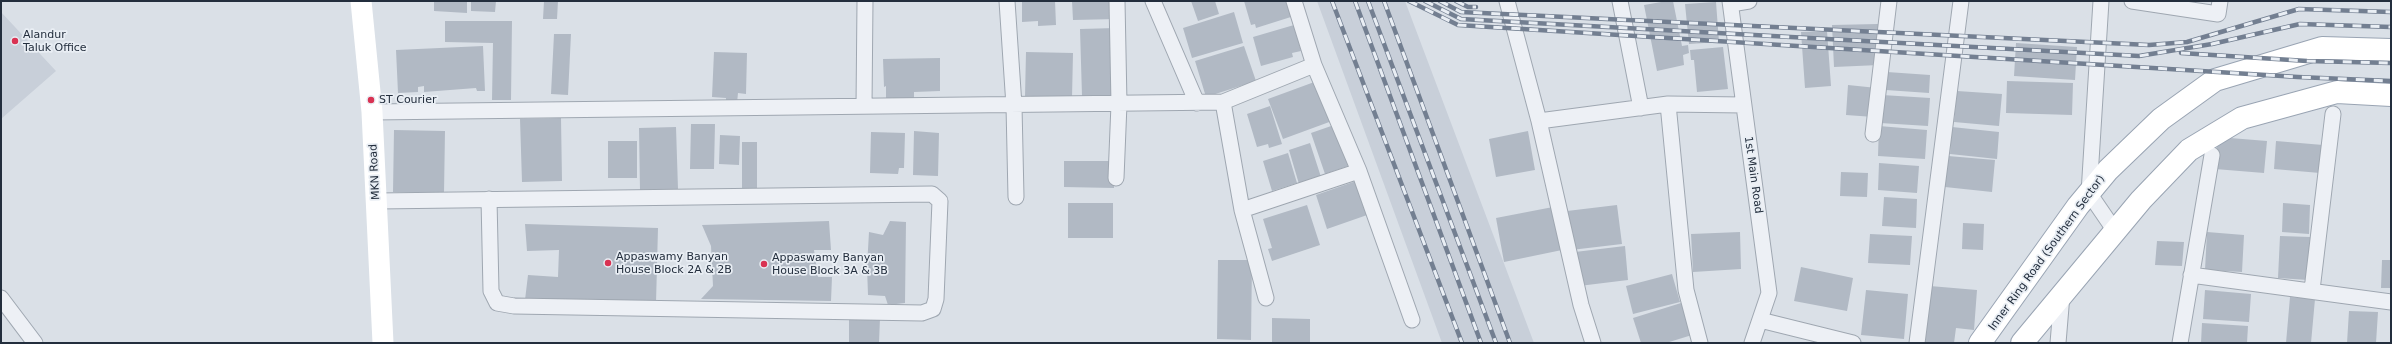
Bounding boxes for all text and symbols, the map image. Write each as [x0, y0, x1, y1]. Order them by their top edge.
place label: Alandur Taluk Office [23, 28, 87, 54]
marker: Alandur Taluk Office [10, 36, 20, 46]
place label: ST Courier [379, 93, 436, 107]
marker: ST Courier [366, 95, 376, 105]
street label: 1st Main Road [1741, 136, 1765, 214]
street label: MKN Road [367, 144, 383, 200]
street label: Inner Ring Road (Southern Sector) [1986, 173, 2108, 333]
place label: Appaswamy Banyan House Block 2A & 2B [616, 250, 732, 276]
place label: Appaswamy Banyan House Block 3A & 3B [772, 251, 888, 277]
marker: Appaswamy Banyan House Block 2A & 2B [603, 258, 613, 268]
marker: Appaswamy Banyan House Block 3A & 3B [759, 259, 769, 269]

